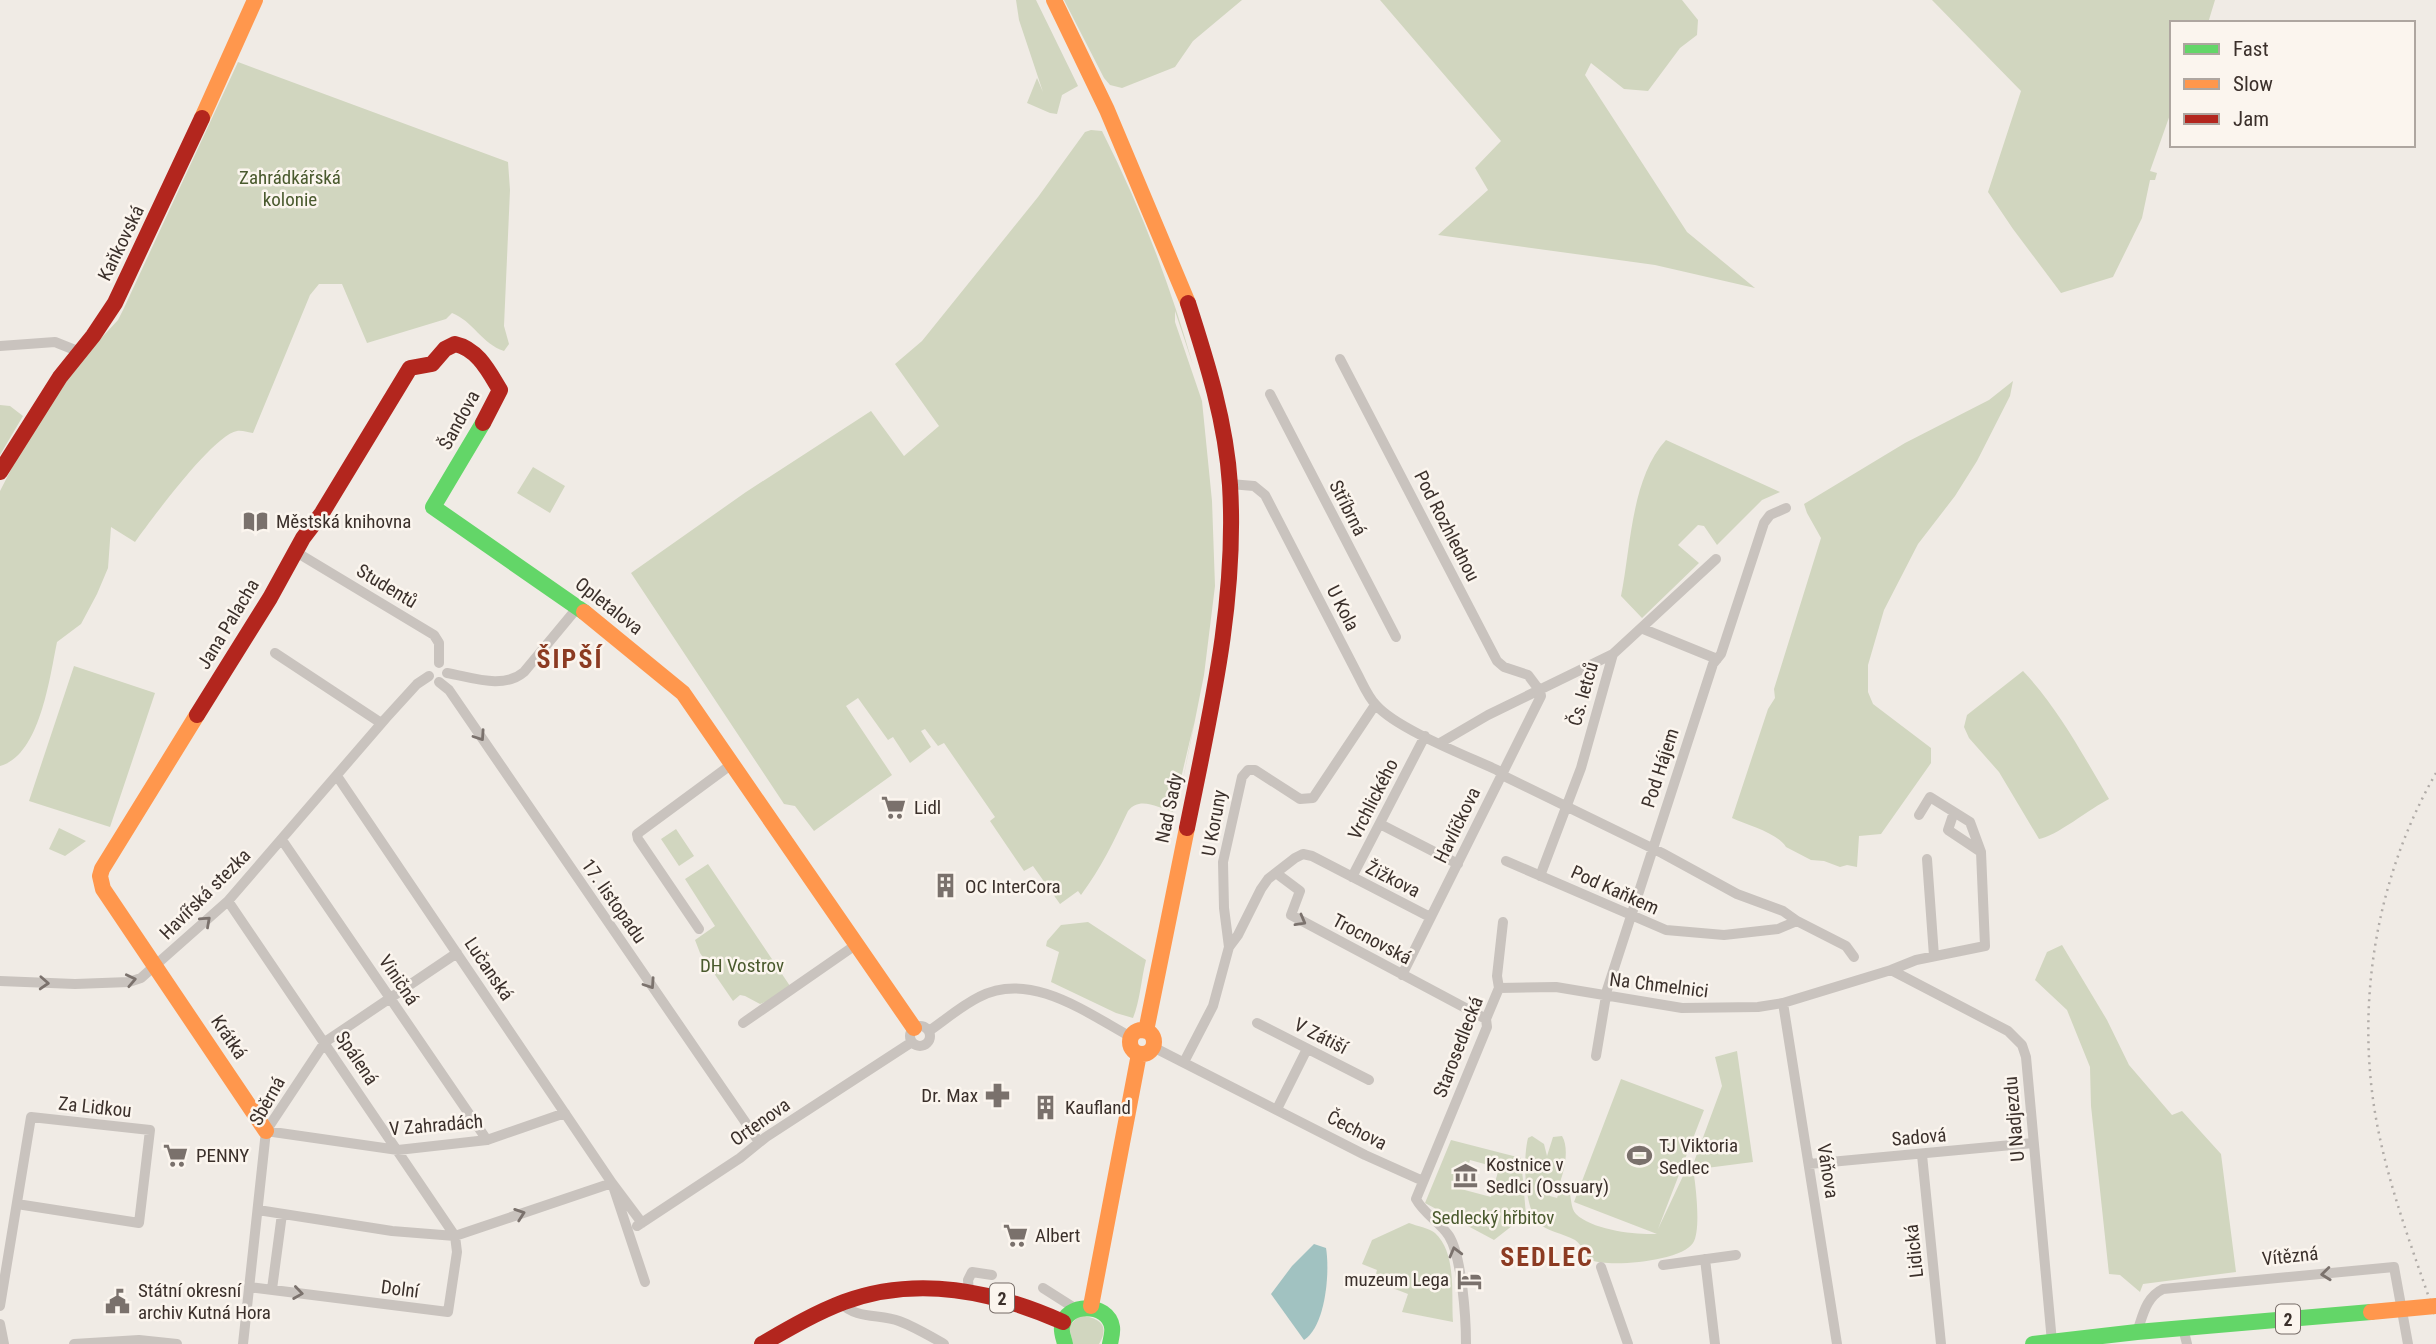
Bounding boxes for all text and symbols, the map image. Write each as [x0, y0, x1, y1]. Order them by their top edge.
legend [2170, 21, 2415, 147]
text: Fast [2233, 37, 2269, 61]
text: Slow [2233, 72, 2273, 96]
text: Jam [2233, 107, 2269, 131]
park label: Zahrádkářská kolonie [239, 166, 341, 211]
street label: Kaňkovská [93, 202, 149, 284]
street label: Šandova [433, 386, 485, 454]
street label: Pod Rozhlednou [1409, 467, 1485, 585]
street label: Stříbrná [1324, 476, 1372, 540]
library icon: Městská knihovna [242, 507, 270, 535]
place label: Městská knihovna [276, 510, 411, 533]
street label: Studentů [352, 559, 422, 613]
street label: Opletalova [571, 572, 647, 640]
street label: Jana Palacha [192, 575, 264, 673]
street label: U Kola [1322, 581, 1364, 635]
district label: ŠIPŠÍ [537, 644, 603, 674]
street label: Čs. letců [1563, 659, 1603, 729]
street label: Pod Hájem [1636, 725, 1684, 811]
one-way arrow [471, 728, 484, 741]
street label: Vrchlického [1343, 755, 1403, 843]
street label: Nad Sady [1150, 771, 1188, 845]
street label: Havlíčkova [1429, 783, 1485, 867]
street label: U Koruny [1197, 788, 1231, 858]
supermarket icon: Lidl [880, 793, 908, 821]
place label: Lidl [914, 796, 941, 819]
street label: Havířská stezka [155, 844, 255, 944]
street label: 17. listopadu [577, 854, 651, 948]
street label: Žižkova [1362, 856, 1424, 902]
street label: Pod Kaňkem [1567, 860, 1663, 920]
building icon: OC InterCora [931, 872, 959, 900]
place label: OC InterCora [965, 875, 1061, 898]
street label: Trocnovská [1329, 909, 1415, 969]
one-way arrow [1294, 913, 1307, 926]
one-way arrow [198, 917, 211, 929]
street label: Lučanská [460, 933, 518, 1005]
street label: Viničná [374, 950, 424, 1010]
park label: DH Vostrov [700, 954, 784, 977]
street label: Na Chmelnici [1608, 968, 1710, 1002]
one-way arrow [125, 973, 137, 988]
one-way arrow [38, 976, 49, 991]
one-way arrow [642, 976, 654, 989]
street label: Starosedlecká [1428, 993, 1488, 1101]
street label: Krátká [206, 1011, 252, 1063]
street label: V Zátiší [1290, 1013, 1353, 1060]
street label: Spálená [331, 1027, 383, 1089]
street label: Sběrná [244, 1073, 290, 1129]
street label: U Nadjezdu [1999, 1076, 2029, 1162]
pharmacy icon: Dr. Max [984, 1081, 1012, 1109]
place label: Dr. Max [921, 1084, 978, 1107]
street label: Za Lidkou [57, 1092, 133, 1122]
street label: Ortenova [726, 1093, 794, 1151]
building icon: Kaufland [1031, 1093, 1059, 1121]
place label: Kaufland [1065, 1096, 1131, 1119]
street label: Čechova [1323, 1105, 1391, 1155]
street label: V Zahradách [388, 1109, 484, 1141]
street label: Sadová [1891, 1123, 1947, 1151]
place label: TJ Viktoria Sedlec [1659, 1134, 1738, 1179]
supermarket icon: PENNY [162, 1141, 190, 1169]
sports icon: TJ Viktoria Sedlec [1625, 1142, 1653, 1170]
street label: Váňova [1812, 1142, 1844, 1200]
place label: PENNY [196, 1144, 249, 1167]
place label: Kostnice v Sedlci (Ossuary) [1486, 1153, 1609, 1198]
museum icon: Kostnice v Sedlci (Ossuary) [1452, 1161, 1480, 1189]
park label: Sedlecký hřbitov [1432, 1206, 1554, 1229]
one-way arrow [513, 1208, 526, 1222]
supermarket icon: Albert [1001, 1221, 1029, 1249]
street label: Lidická [1900, 1223, 1928, 1279]
place label: Albert [1035, 1224, 1080, 1247]
district label: SEDLEC [1500, 1242, 1594, 1272]
street label: Vítězná [2261, 1242, 2319, 1270]
one-way arrow [1449, 1247, 1463, 1259]
hotel icon: muzeum Lega [1455, 1265, 1483, 1293]
one-way arrow [2321, 1266, 2332, 1281]
place label: muzeum Lega [1344, 1268, 1449, 1291]
street label: Dolní [380, 1275, 422, 1303]
place label: Státní okresní archiv Kutná Hora [138, 1279, 271, 1324]
road number: 2 [990, 1283, 1014, 1312]
one-way arrow [293, 1285, 304, 1300]
public building icon: Státní okresní archiv Kutná Hora [104, 1287, 132, 1315]
road number: 2 [2276, 1304, 2300, 1334]

